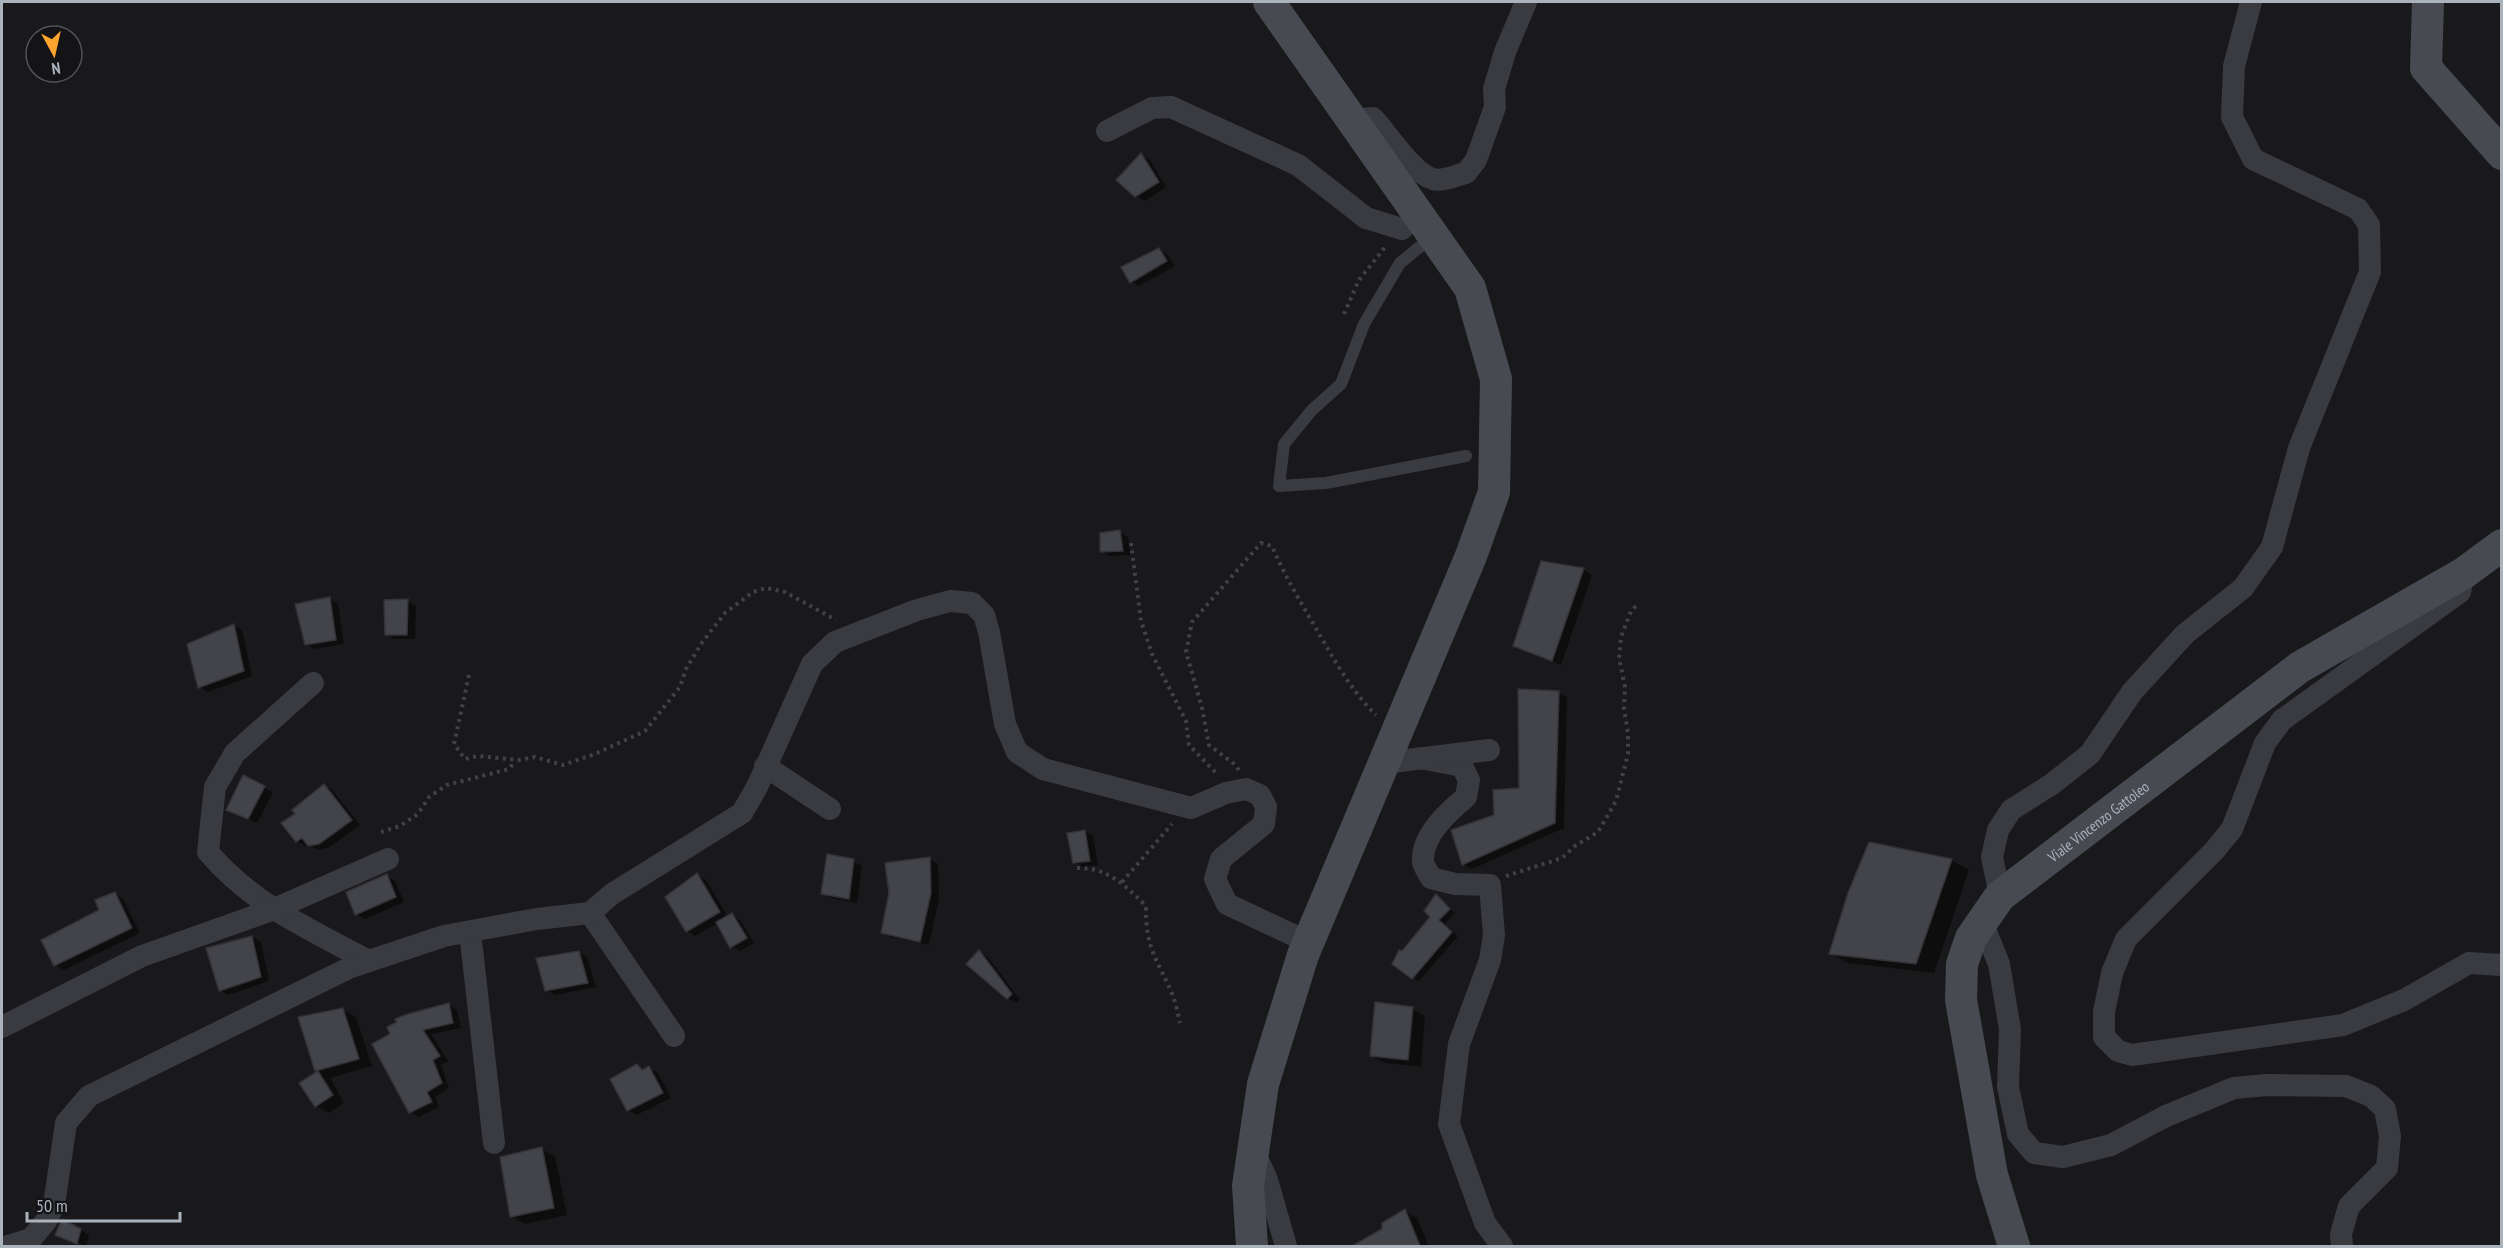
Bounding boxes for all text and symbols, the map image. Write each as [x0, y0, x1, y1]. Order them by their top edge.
north arrow [24, 24, 84, 84]
text: N [50, 58, 62, 79]
street label: Viale Vincenzo Gattoleo [2043, 776, 2153, 866]
scale bar [27, 1185, 180, 1223]
text: 50 m [36, 1194, 68, 1217]

